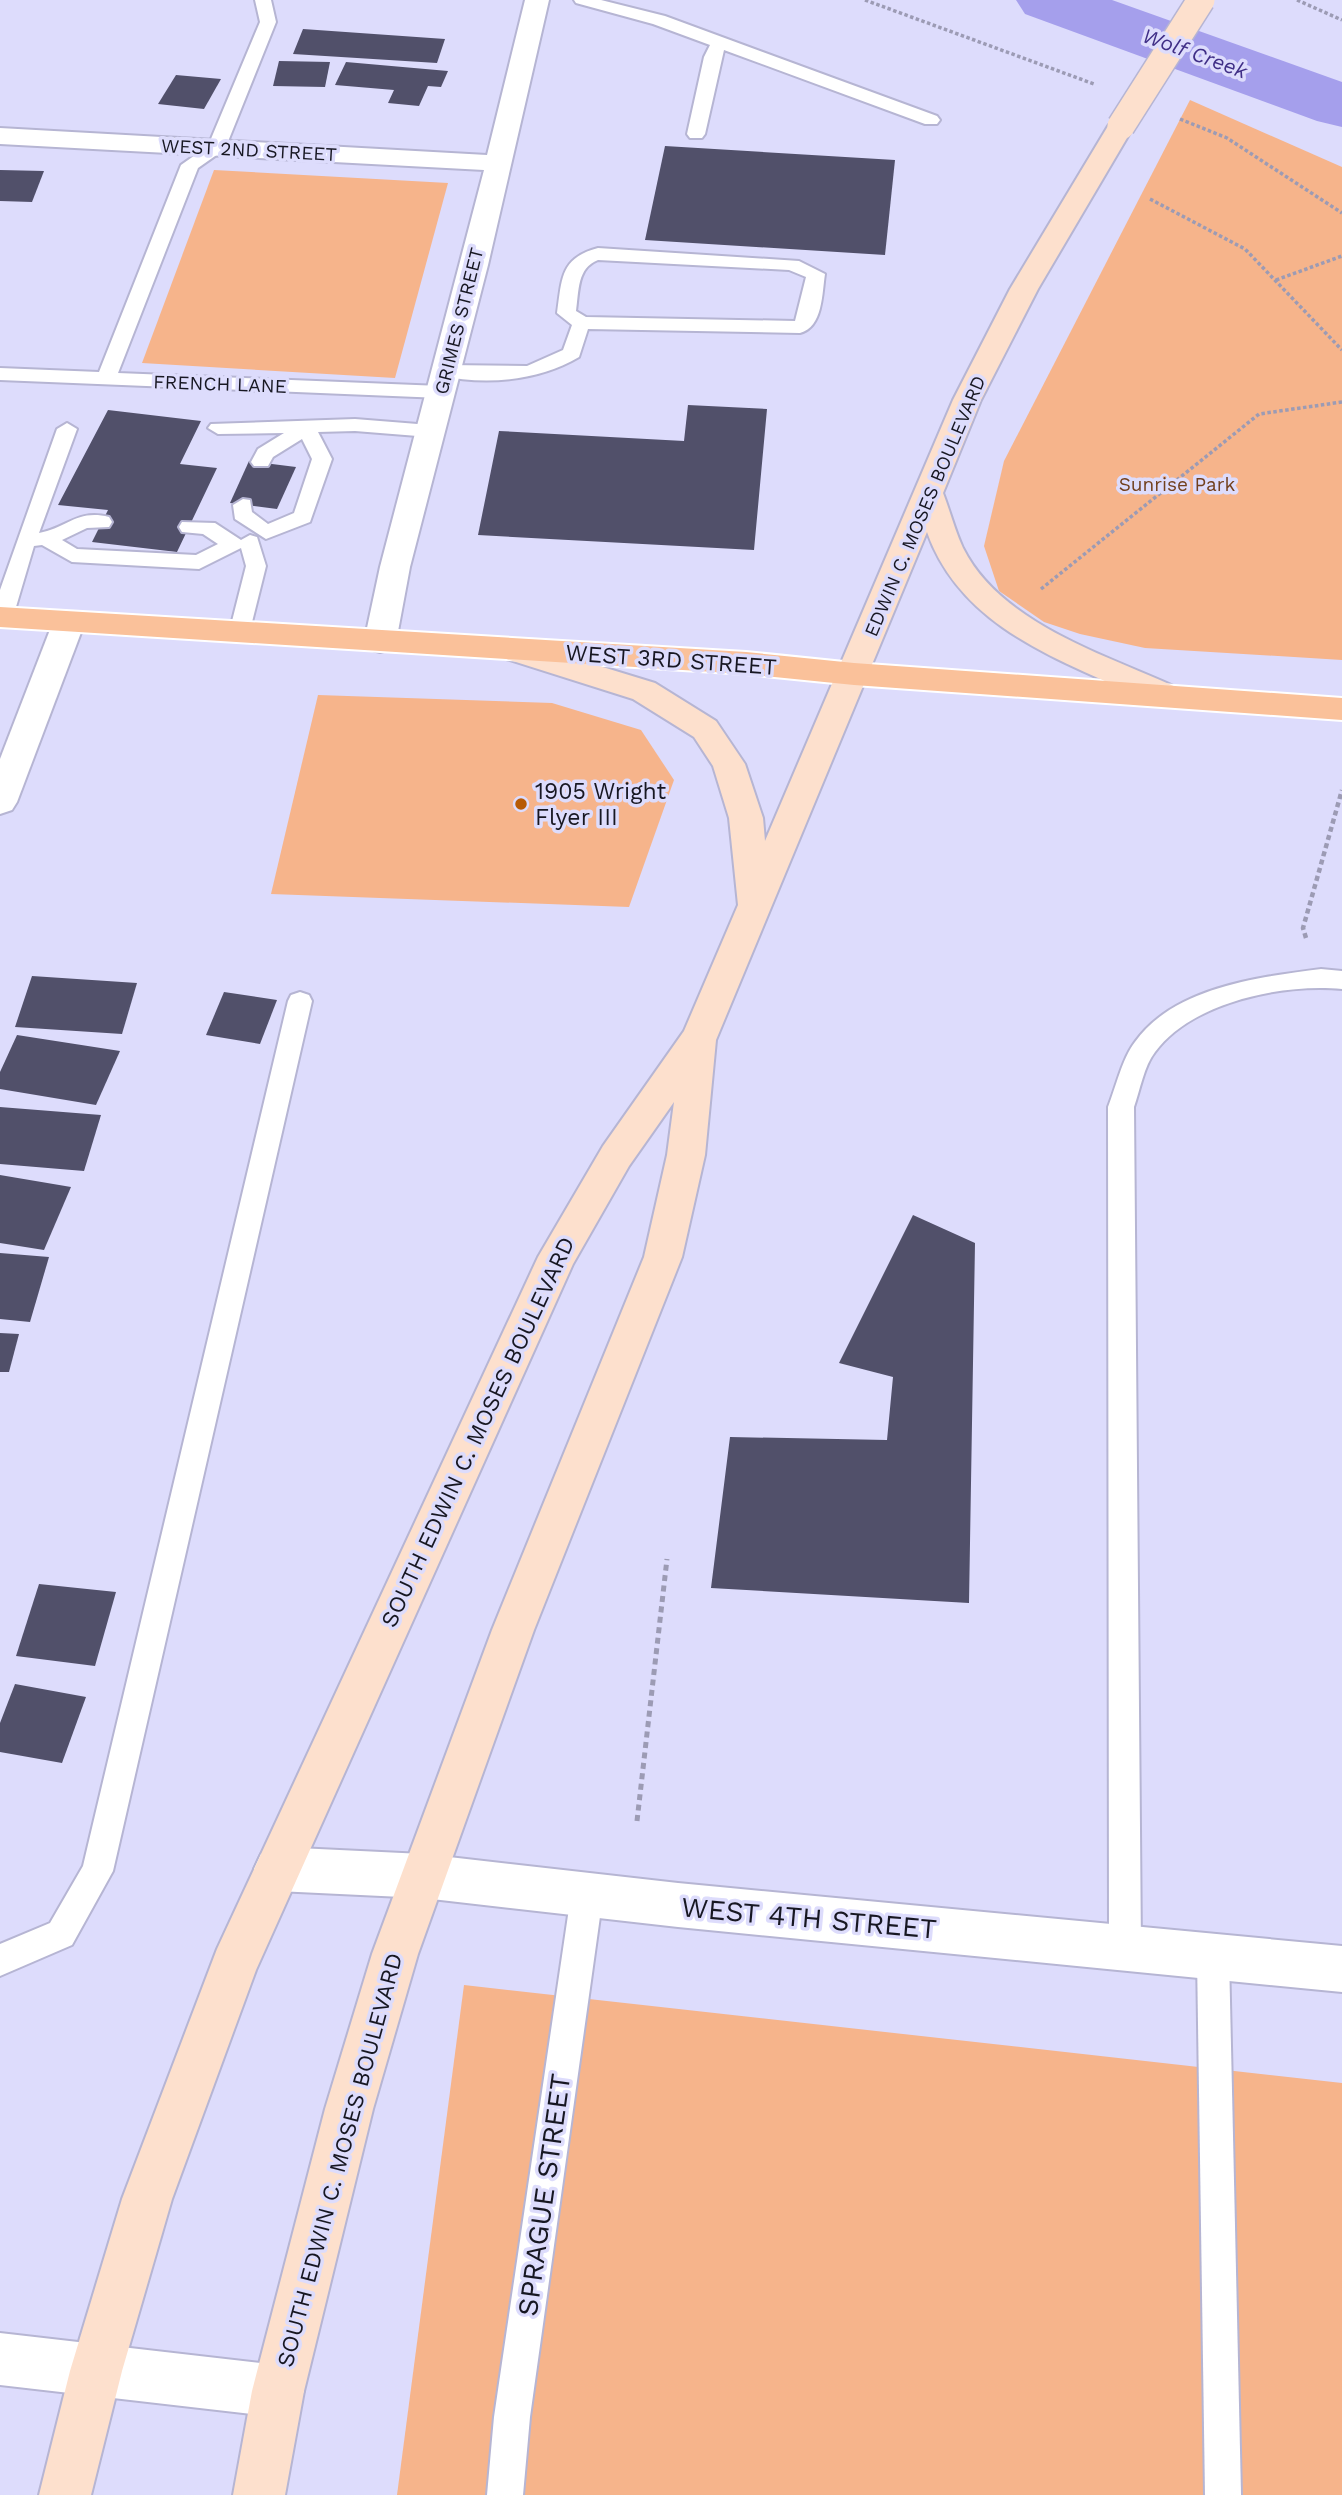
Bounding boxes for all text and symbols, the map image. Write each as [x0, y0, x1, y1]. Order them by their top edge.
water label: Wolf Creek [1139, 23, 1251, 84]
street label: WEST 2ND STREET [160, 134, 338, 166]
street label: GRIMES STREET [430, 245, 488, 397]
street label: FRENCH LANE [153, 370, 287, 398]
street label: EDWIN C. MOSES BOULEVARD [859, 372, 991, 640]
park label: Sunrise Park [1119, 473, 1236, 496]
street label: WEST 3RD STREET [565, 639, 778, 681]
place label: 1905 Wright Flyer III [535, 778, 666, 831]
marker: 1905 Wright Flyer III [513, 796, 529, 812]
street label: SOUTH EDWIN C. MOSES BOULEVARD [375, 1233, 581, 1631]
street label: WEST 4TH STREET [680, 1890, 938, 1946]
street label: SOUTH EDWIN C. MOSES BOULEVARD [272, 1950, 408, 2370]
street label: SPRAGUE STREET [511, 2072, 577, 2318]

